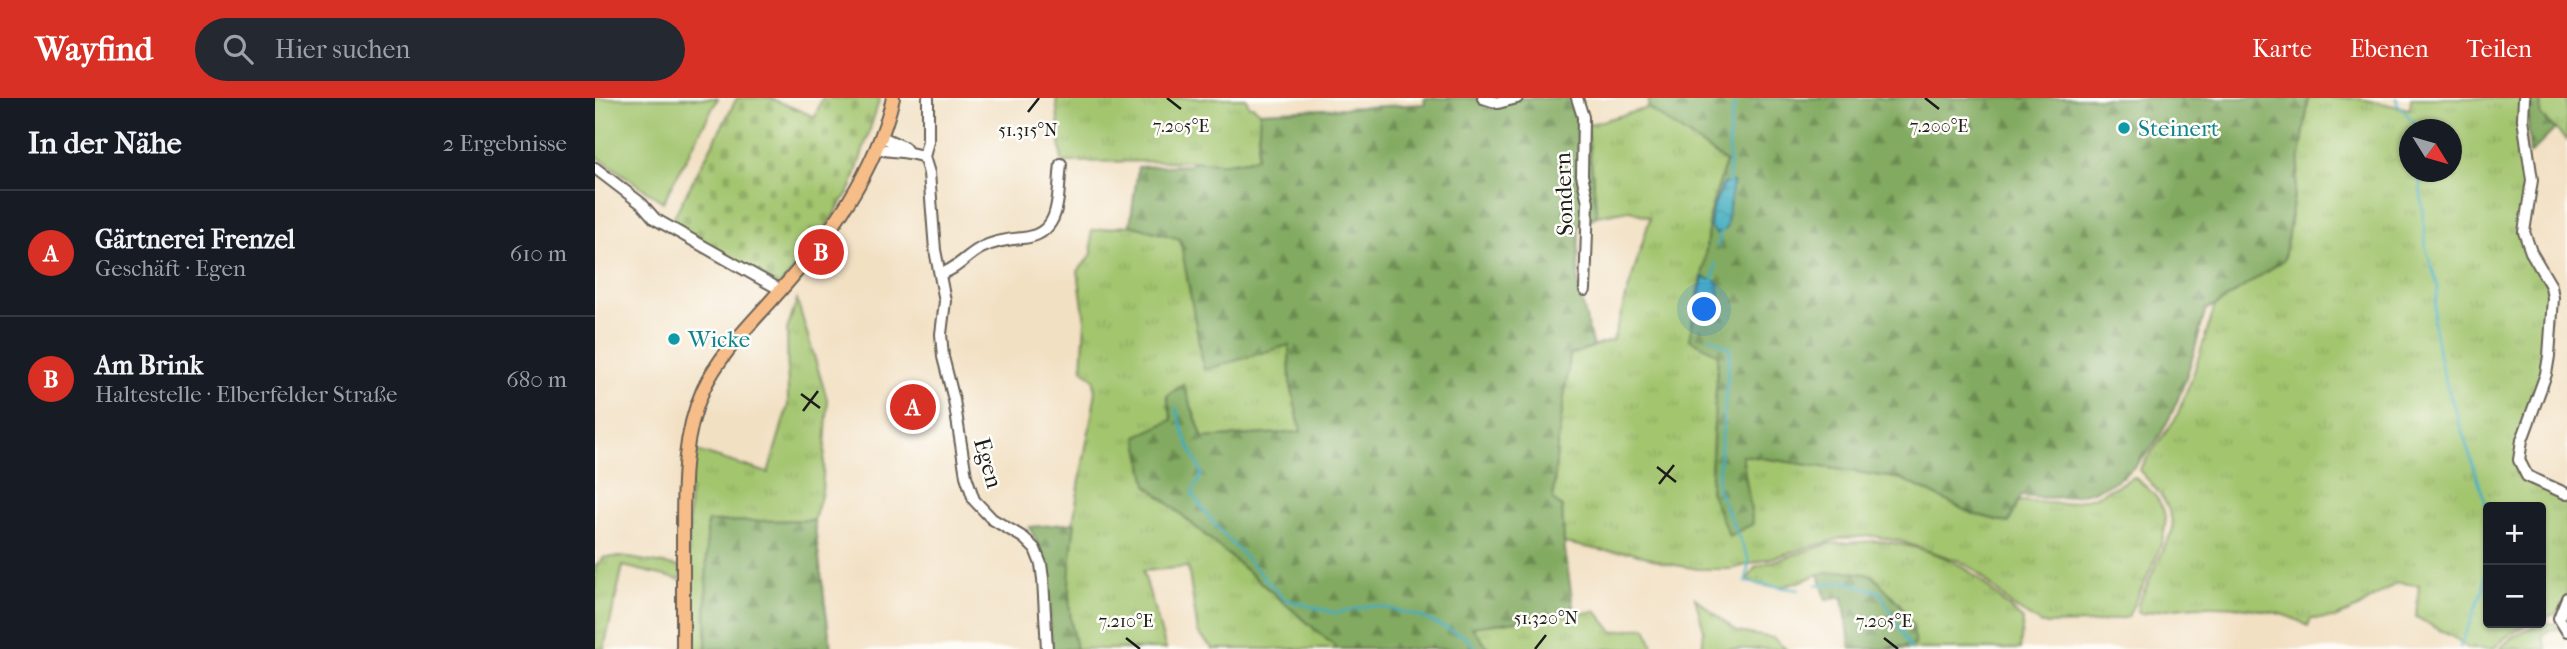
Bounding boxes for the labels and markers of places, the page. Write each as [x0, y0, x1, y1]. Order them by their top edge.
place label: Steinert [2138, 115, 2219, 142]
marker: Steinert [2116, 120, 2132, 136]
pin: B [798, 226, 844, 278]
place label: Wicke [687, 326, 750, 353]
marker: Wicke [666, 331, 682, 347]
pin: A [890, 381, 936, 433]

